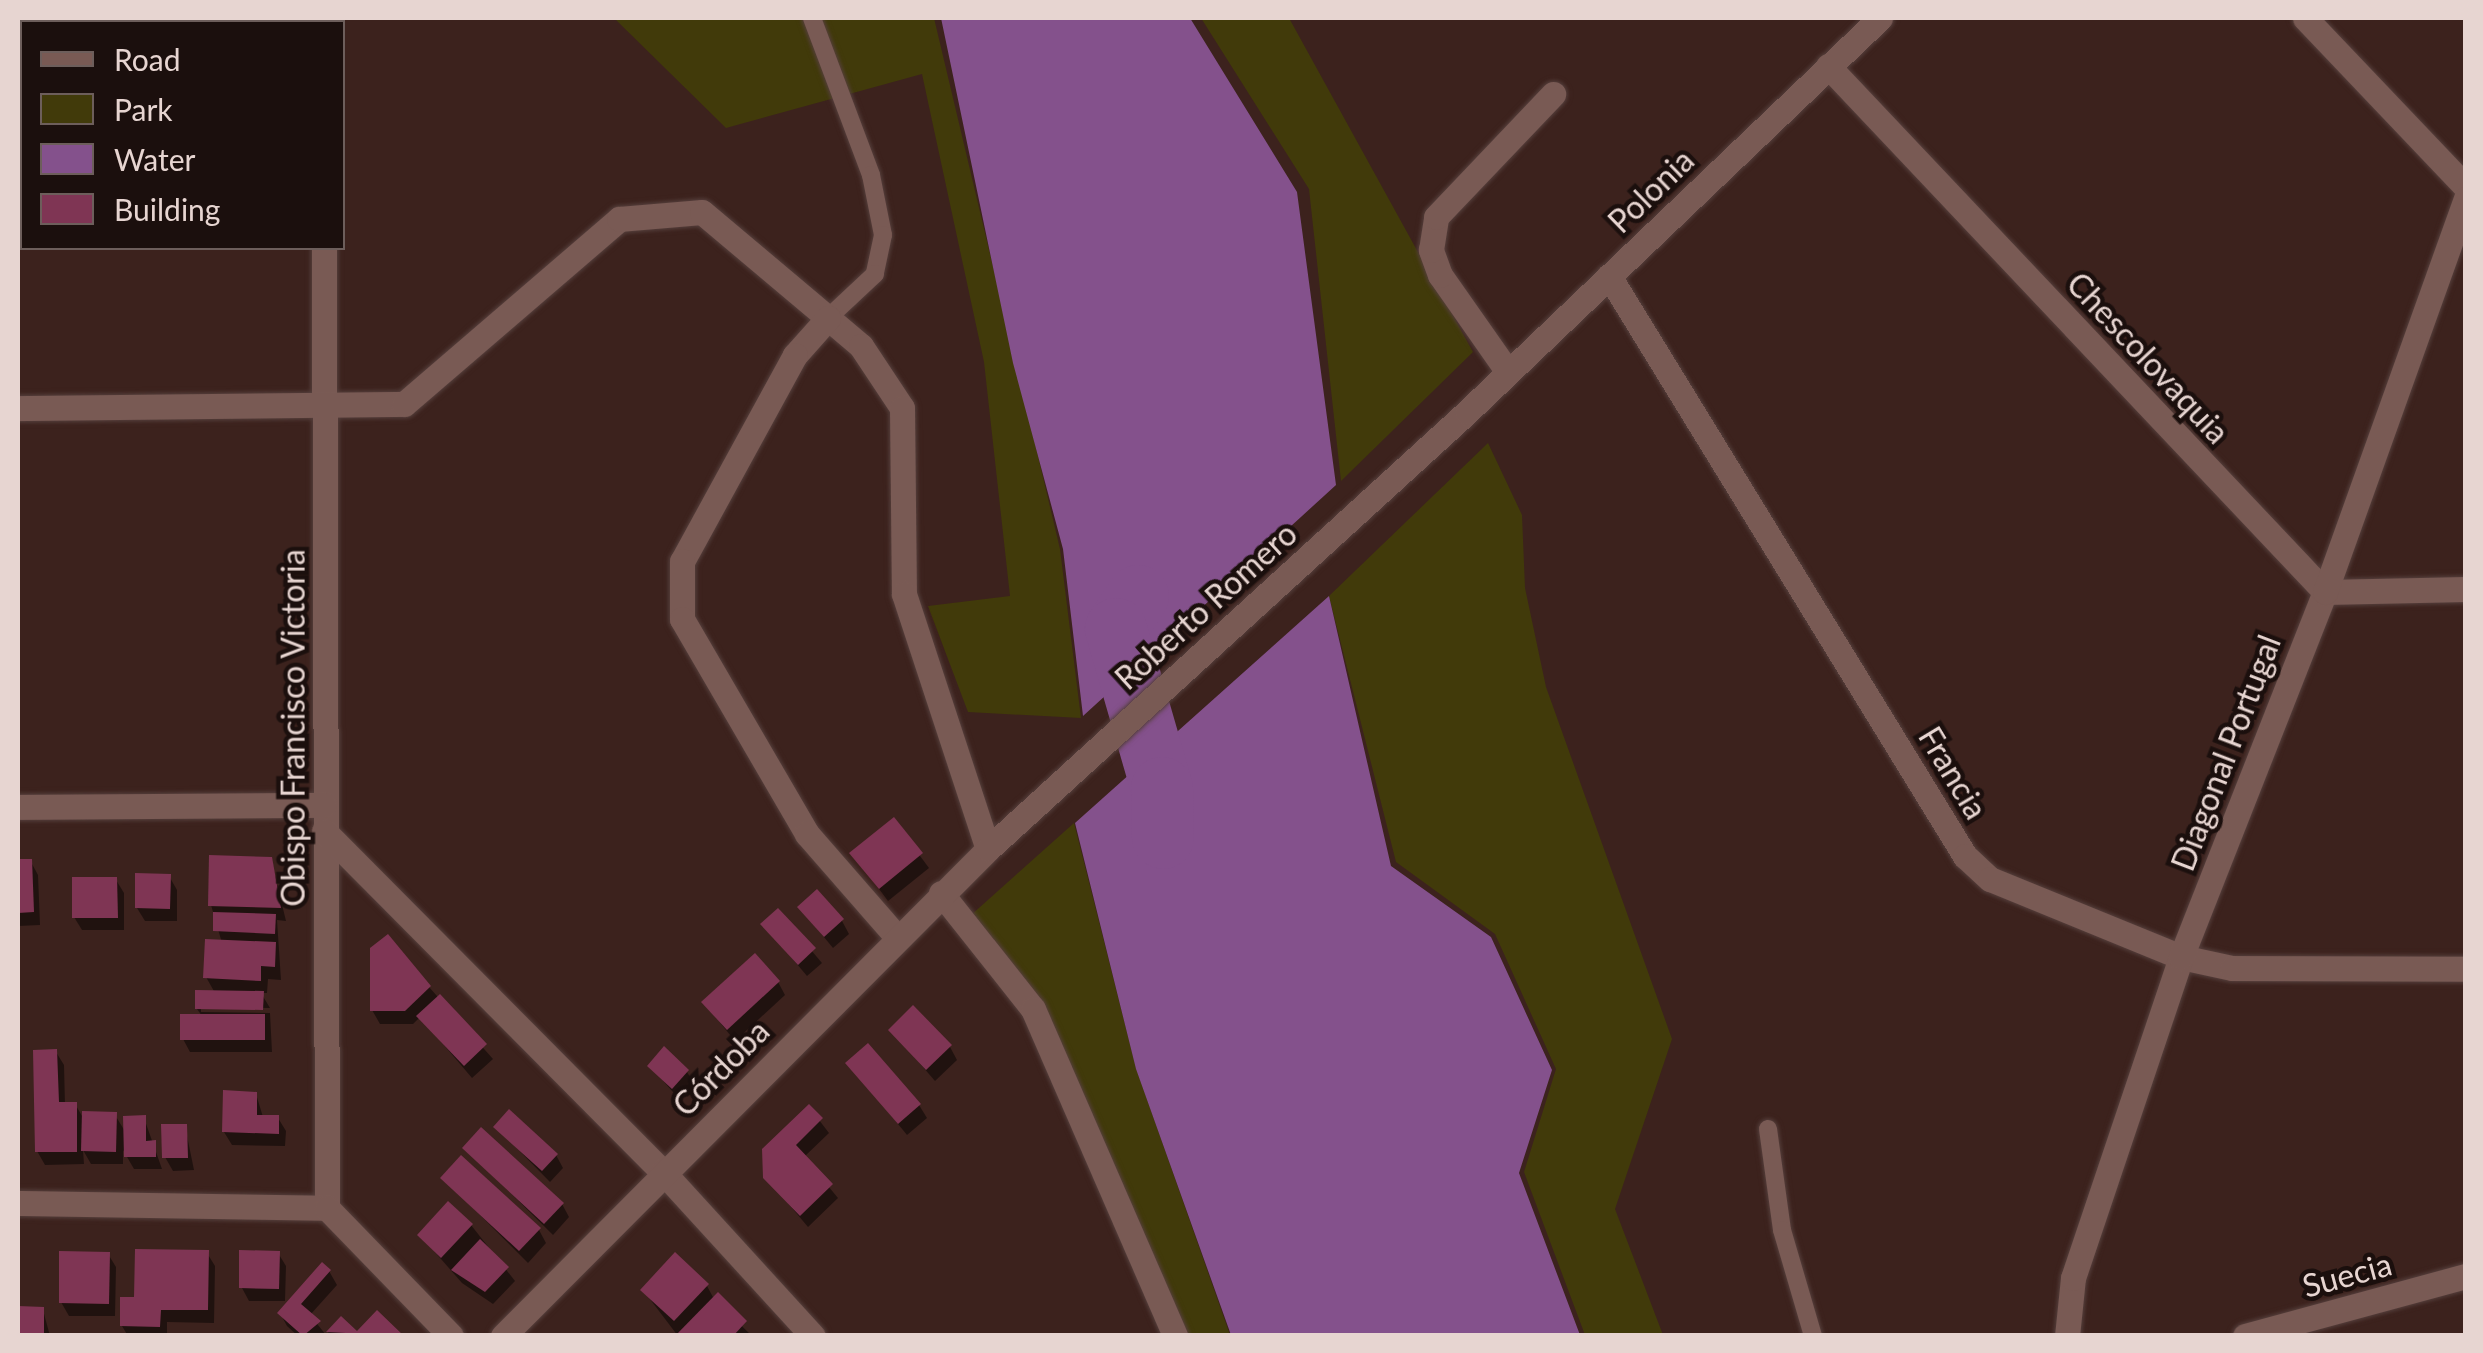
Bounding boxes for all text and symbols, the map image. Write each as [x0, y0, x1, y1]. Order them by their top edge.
legend [20, 20, 345, 250]
text: Road [114, 41, 181, 77]
text: Park [114, 91, 173, 127]
text: Water [114, 141, 196, 177]
street label: Polonia [1600, 141, 1702, 241]
text: Building [114, 191, 220, 227]
street label: Chescolovaquia [2059, 265, 2237, 451]
street label: Roberto Romero [1107, 514, 1305, 698]
street label: Obispo Francisco Victoria [274, 549, 312, 907]
street label: Diagonal Portugal [2163, 630, 2289, 876]
street label: Francia [1911, 720, 1995, 826]
street label: Córdoba [665, 1012, 777, 1124]
street label: Suecia [2298, 1245, 2396, 1305]

